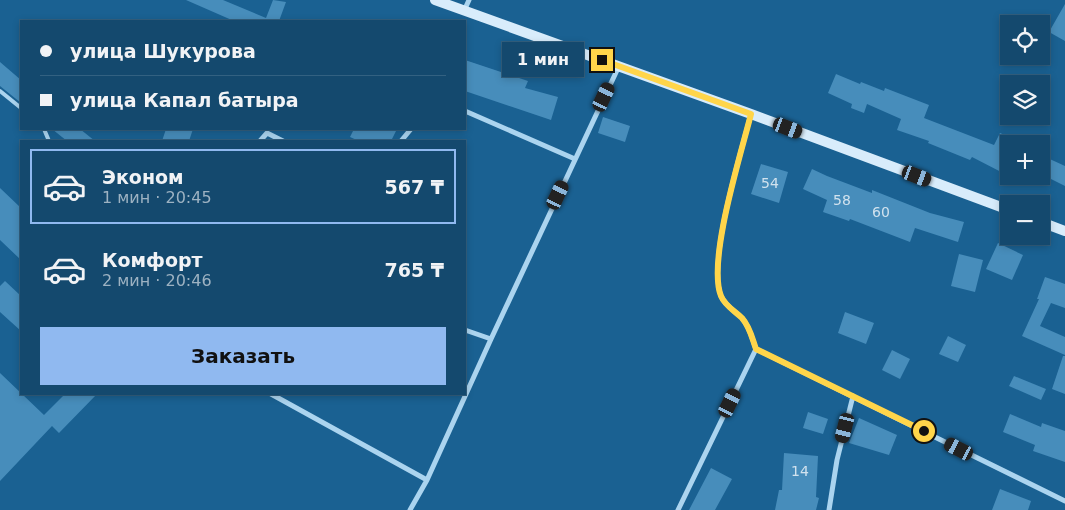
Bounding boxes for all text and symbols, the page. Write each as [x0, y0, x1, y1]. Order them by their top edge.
map controls [1000, 15, 1050, 245]
button: locate [1000, 15, 1050, 65]
text: улица Шукурова [70, 40, 256, 62]
callout: 1 мин [502, 42, 584, 78]
route end [591, 49, 613, 71]
text: 1 мин [517, 50, 569, 69]
button: layers [1000, 75, 1050, 125]
car [590, 80, 617, 114]
text: улица Капал батыра [70, 89, 299, 111]
car [771, 116, 804, 140]
button: + [1000, 135, 1050, 185]
icon: car [42, 164, 87, 209]
car [900, 164, 933, 188]
text: Эконом [102, 166, 184, 188]
house number: 54 [761, 175, 779, 191]
text: 567 ₸ [385, 176, 444, 198]
car [544, 178, 571, 212]
text: 1 мин · 20:45 [102, 188, 212, 207]
house number: 58 [833, 192, 851, 208]
button: − [1000, 195, 1050, 245]
house number: 60 [872, 204, 890, 220]
icon: car [42, 247, 87, 292]
text: Комфорт [102, 249, 203, 271]
text: 765 ₸ [385, 259, 444, 281]
text: 2 мин · 20:46 [102, 271, 212, 290]
button: Заказать [40, 327, 446, 385]
car [716, 386, 743, 420]
car [834, 412, 855, 444]
route start [913, 420, 935, 442]
car [942, 436, 975, 462]
house number: 14 [791, 463, 809, 479]

